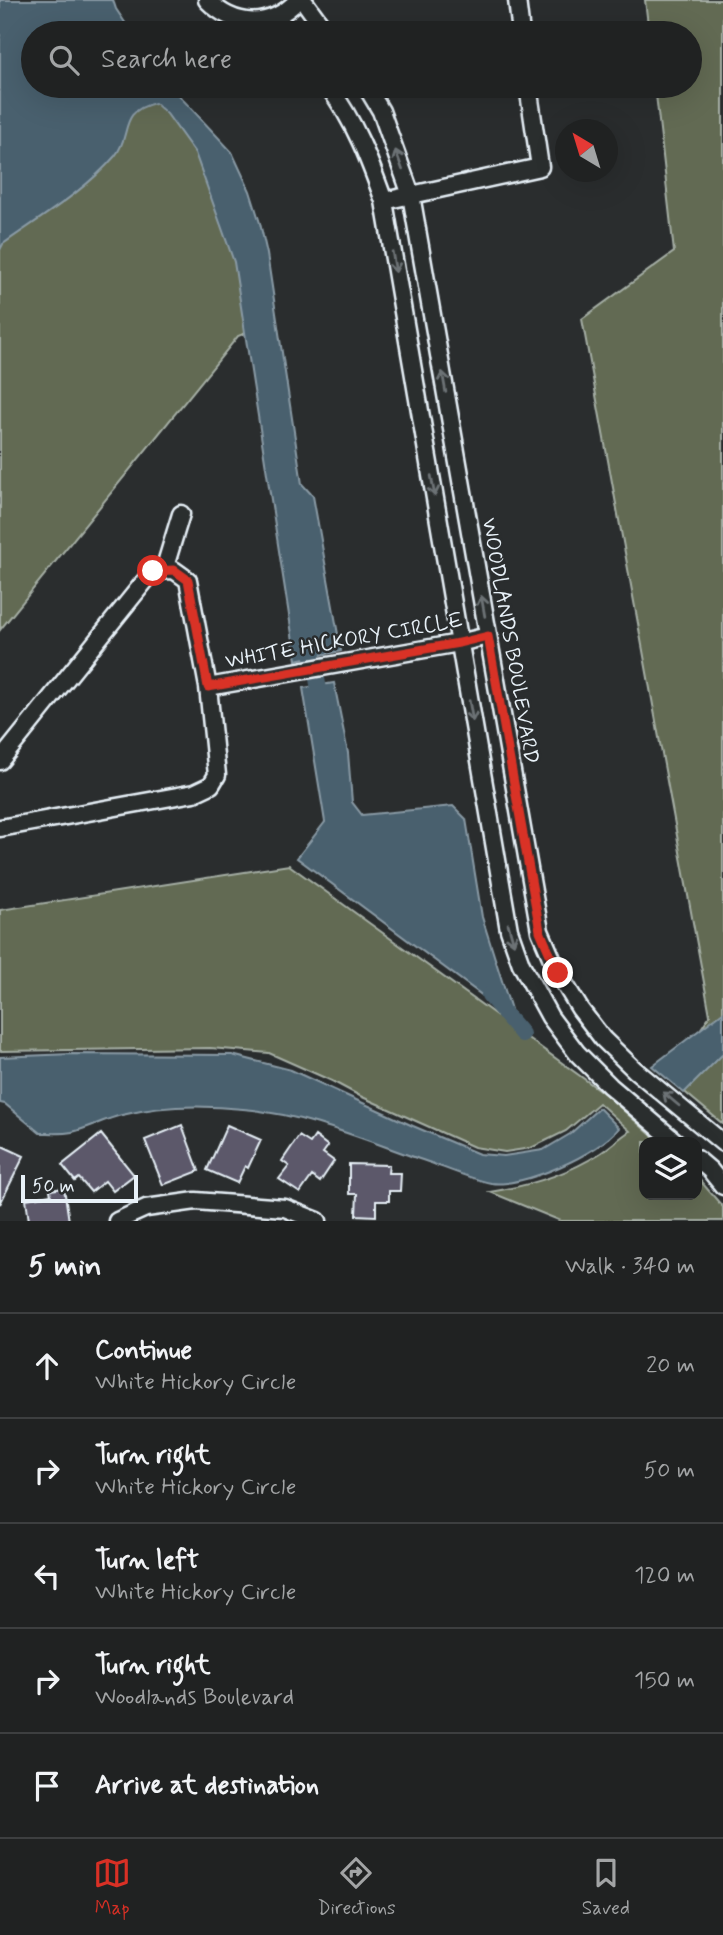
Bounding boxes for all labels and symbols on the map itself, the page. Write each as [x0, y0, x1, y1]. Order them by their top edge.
north arrow [555, 119, 618, 182]
one-way arrow [391, 149, 404, 171]
one-way arrow [388, 250, 401, 273]
one-way arrow [437, 371, 450, 394]
one-way arrow [427, 474, 440, 497]
street label: WOODLANDS BOULEVARD [475, 516, 545, 766]
route start [137, 555, 168, 586]
one-way arrow [476, 596, 489, 618]
street label: WHITE HICKORY CIRCLE [223, 606, 465, 676]
one-way arrow [465, 699, 478, 722]
one-way arrow [506, 923, 519, 945]
route end [542, 957, 573, 988]
one-way arrow [662, 1091, 680, 1107]
scale bar [21, 1172, 138, 1204]

